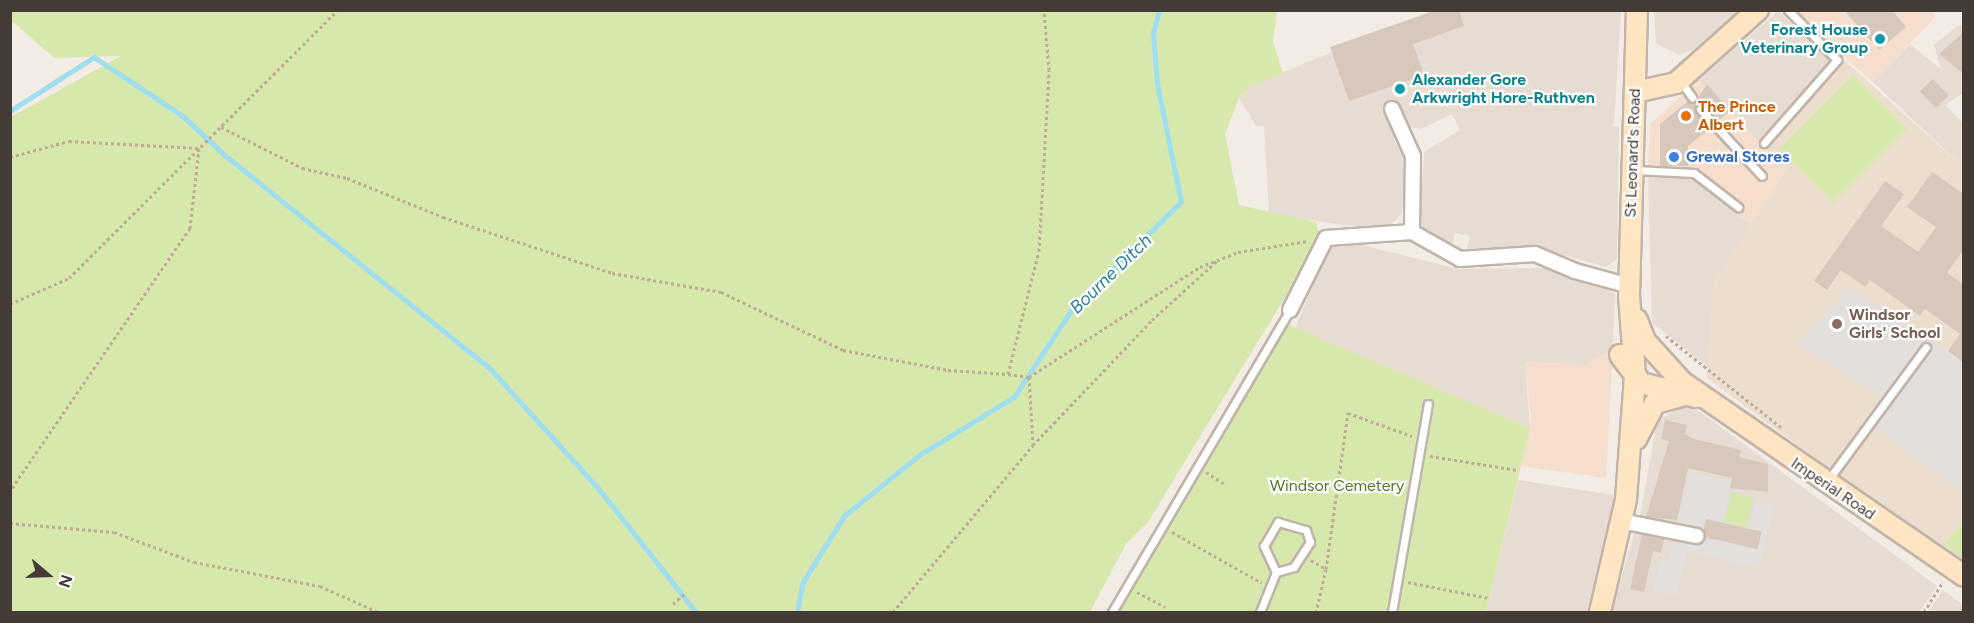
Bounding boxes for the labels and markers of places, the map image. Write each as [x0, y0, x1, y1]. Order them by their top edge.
place label: Forest House Veterinary Group [1740, 20, 1868, 58]
marker: Forest House Veterinary Group [1873, 32, 1887, 46]
place label: Alexander Gore Arkwright Hore-Ruthven [1412, 70, 1595, 108]
marker: Alexander Gore Arkwright Hore-Ruthven [1393, 82, 1407, 96]
place label: The Prince Albert [1698, 97, 1776, 135]
marker: The Prince Albert [1679, 109, 1693, 123]
place label: Grewal Stores [1686, 147, 1790, 167]
marker: Grewal Stores [1667, 150, 1681, 164]
place label: Windsor Girls' School [1849, 305, 1940, 343]
marker: Windsor Girls' School [1830, 317, 1844, 331]

